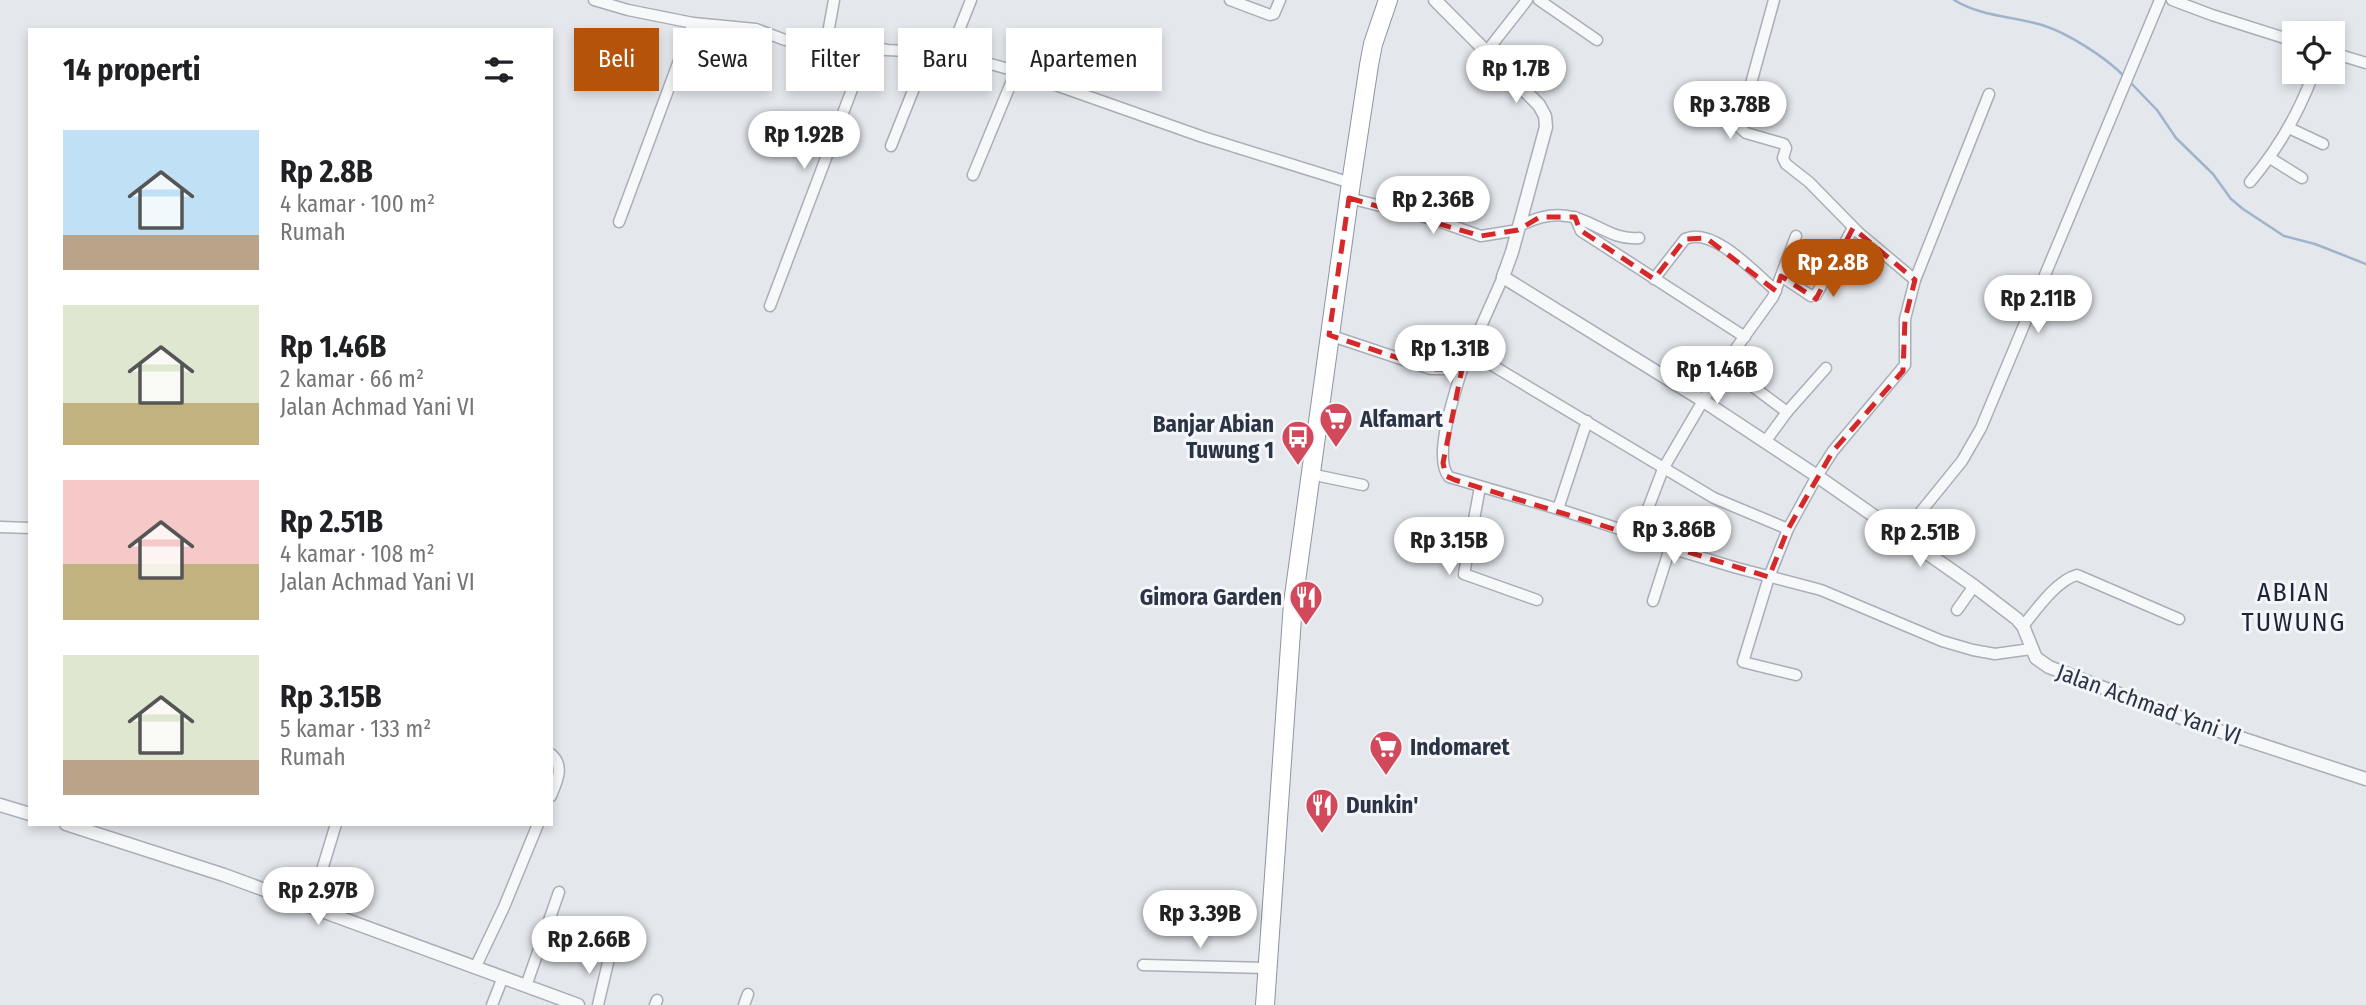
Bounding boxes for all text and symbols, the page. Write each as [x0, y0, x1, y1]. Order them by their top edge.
map controls [2282, 21, 2345, 84]
button: locate [2282, 21, 2345, 84]
chip: Beli [574, 28, 659, 91]
chip: Sewa [673, 28, 772, 91]
chip: Filter [786, 28, 884, 91]
chip: Baru [898, 28, 992, 91]
chip: Apartemen [1006, 28, 1162, 91]
pin: Rp 1.7B [1451, 46, 1581, 105]
icon: filters [480, 51, 518, 89]
text: 14 properti [63, 52, 201, 88]
text: Rp 1.7B [1482, 54, 1550, 82]
pin: Rp 3.78B [1658, 82, 1802, 141]
text: Rp 3.78B [1690, 90, 1770, 118]
pin: Rp 1.92B [732, 111, 876, 171]
text: Rp 1.92B [764, 120, 844, 148]
text: Rp 2.8B [280, 154, 373, 190]
icon: home [119, 158, 203, 242]
pin: Rp 2.36B [1361, 176, 1505, 236]
text: Rp 2.36B [1392, 185, 1474, 213]
text: 4 kamar · 100 m² [280, 190, 435, 218]
text: Rumah [280, 218, 346, 246]
pin: Rp 2.8B [1768, 240, 1898, 299]
text: Rp 2.8B [1797, 248, 1869, 276]
pin: Rp 2.11B [1966, 276, 2110, 335]
text: Rp 2.11B [2000, 284, 2076, 312]
pin: Rp 1.31B [1378, 326, 1522, 385]
text: Rp 1.46B [280, 329, 386, 365]
icon: home [119, 333, 203, 417]
text: Rp 1.31B [1411, 334, 1489, 362]
pin: Rp 1.46B [1645, 346, 1789, 406]
text: Rp 1.46B [1676, 355, 1758, 383]
text: 2 kamar · 66 m² [280, 365, 424, 393]
text: Jalan Achmad Yani VI [280, 393, 475, 421]
supermarket icon: Alfamart [1317, 400, 1355, 449]
place label: Alfamart [1359, 405, 1444, 433]
place label: Banjar Abian Tuwung 1 [1153, 410, 1274, 464]
bus stop icon: Banjar Abian Tuwung 1 [1279, 418, 1317, 467]
text: Rp 2.51B [280, 504, 383, 540]
pin: Rp 3.86B [1602, 506, 1746, 566]
icon: home [119, 508, 203, 592]
pin: Rp 2.51B [1848, 510, 1992, 569]
text: Rp 3.86B [1632, 515, 1716, 543]
pin: Rp 3.15B [1377, 518, 1521, 577]
text: Rp 2.51B [1881, 518, 1959, 546]
text: Rp 3.15B [1410, 526, 1488, 554]
text: 4 kamar · 108 m² [280, 540, 435, 568]
text: Jalan Achmad Yani VI [280, 568, 475, 596]
district label: ABIAN TUWUNG [2242, 577, 2346, 638]
restaurant icon: Gimora Garden [1287, 578, 1325, 627]
place label: Gimora Garden [1140, 583, 1282, 611]
street label: Jalan Achmad Yani VI [2053, 658, 2245, 750]
text: Rp 3.15B [280, 679, 382, 715]
icon: home [119, 683, 203, 767]
text: 5 kamar · 133 m² [280, 715, 431, 743]
supermarket icon: Indomaret [1367, 728, 1405, 777]
place label: Indomaret [1410, 733, 1510, 761]
text: Rumah [280, 743, 346, 771]
restaurant icon: Dunkin' [1303, 786, 1341, 835]
place label: Dunkin' [1346, 791, 1418, 819]
pin: Rp 2.97B [246, 867, 390, 927]
text: Rp 2.97B [278, 876, 358, 904]
pin: Rp 3.39B [1128, 890, 1272, 950]
text: Rp 3.39B [1159, 899, 1241, 927]
pin: Rp 2.66B [517, 916, 661, 976]
text: Rp 2.66B [548, 925, 630, 953]

